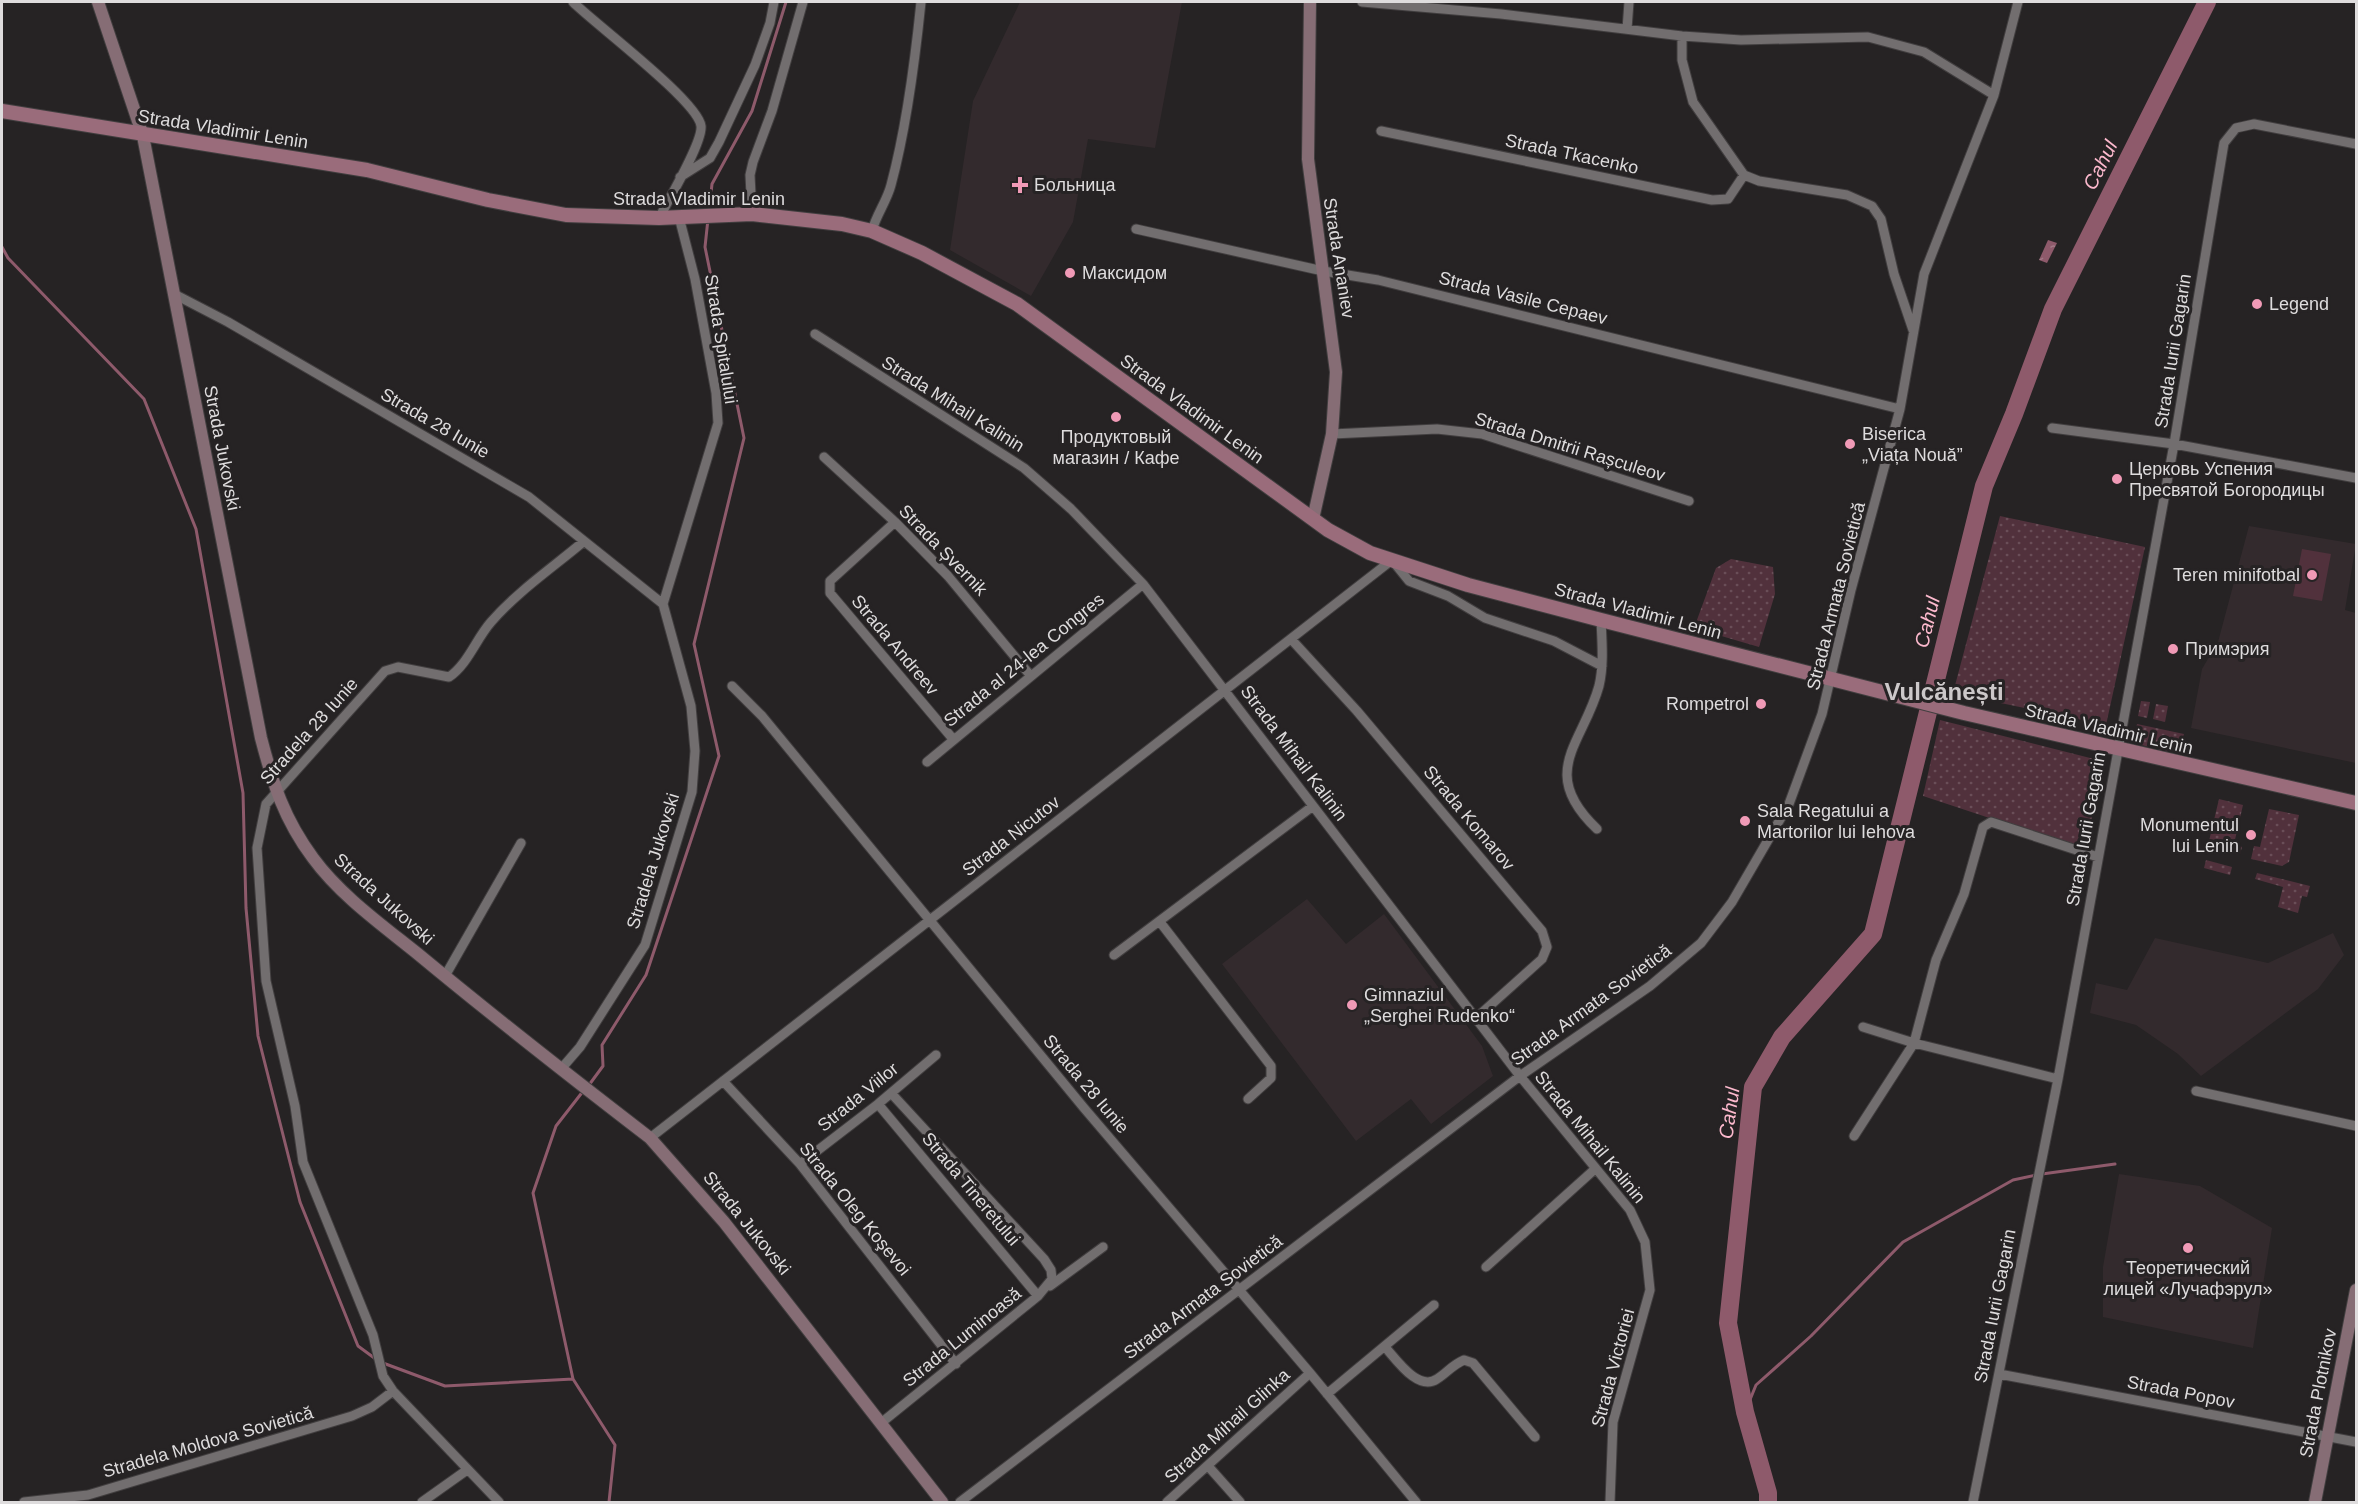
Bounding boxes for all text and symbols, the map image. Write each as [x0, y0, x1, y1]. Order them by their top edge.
street label: Strada Vladimir Lenin [136, 106, 310, 152]
street label: Strada Tkacenko [1504, 130, 1640, 178]
water label: Cahul [2078, 136, 2122, 193]
place label: Больница [1034, 175, 1117, 195]
marker: Больница [1011, 176, 1029, 194]
street label: Strada Vladimir Lenin [613, 189, 785, 209]
street label: Strada Ananiev [1320, 196, 1358, 320]
place label: Максидом [1082, 263, 1167, 283]
marker: Максидом [1063, 266, 1077, 280]
street label: Strada Vasile Cepaev [1437, 267, 1609, 329]
street label: Strada Iurii Gagarin [2151, 272, 2195, 430]
street label: Strada Spitalului [701, 273, 741, 405]
place label: Legend [2269, 294, 2329, 314]
marker: Legend [2250, 297, 2264, 311]
street label: Strada Vladimir Lenin [1117, 350, 1267, 468]
street label: Strada Mihail Kalinin [878, 352, 1028, 456]
street label: Strada Jukovski [200, 384, 244, 512]
street label: Strada 28 Iunie [377, 384, 493, 462]
street label: Strada Dmitrii Rașculeov [1472, 408, 1668, 486]
marker: Продуктовый магазин / Кафе [1109, 410, 1123, 424]
place label: Biserica „Viața Nouă” [1862, 424, 1963, 465]
place label: Продуктовый магазин / Кафе [1053, 427, 1179, 468]
marker: Biserica „Viața Nouă” [1843, 437, 1857, 451]
place label: Церковь Успения Пресвятой Богородицы [2129, 459, 2325, 500]
marker: Церковь Успения Пресвятой Богородицы [2110, 472, 2124, 486]
street label: Strada Armata Sovietică [1803, 499, 1869, 692]
street label: Strada Șvernik [895, 501, 992, 600]
place label: Teren minifotbal [2173, 565, 2300, 585]
marker: Teren minifotbal [2305, 568, 2319, 582]
street label: Strada Vladimir Lenin [1552, 579, 1724, 643]
street label: Strada al 24-lea Congres [940, 589, 1108, 731]
street label: Strada Andreev [847, 591, 943, 699]
water label: Cahul [1910, 593, 1944, 650]
place label: Примэрия [2185, 639, 2269, 659]
marker: Примэрия [2166, 642, 2180, 656]
street label: Stradela 28 Iunie [256, 674, 362, 788]
district label: Vulcănești [1884, 678, 2004, 706]
street label: Strada Mihail Kalinin [1237, 681, 1351, 825]
place label: Rompetrol [1666, 694, 1749, 714]
marker: Rompetrol [1754, 697, 1768, 711]
street label: Strada Vladimir Lenin [2023, 700, 2195, 758]
street label: Strada Iurii Gagarin [2063, 750, 2109, 908]
street label: Strada Komarov [1420, 762, 1518, 874]
street label: Stradela Jukovski [623, 791, 683, 931]
street label: Strada Nicutov [958, 792, 1064, 880]
place label: Sala Regatului a Martorilor lui Iehova [1757, 801, 1916, 842]
marker: Sala Regatului a Martorilor lui Iehova [1738, 814, 1752, 828]
place label: Monumentul lui Lenin [2140, 815, 2239, 856]
marker: Monumentul lui Lenin [2244, 828, 2258, 842]
street label: Strada Jukovski [330, 849, 438, 949]
street label: Strada Armata Sovietică [1507, 940, 1676, 1070]
place label: Gimnaziul „Serghei Rudenko“ [1364, 985, 1515, 1026]
marker: Gimnaziul „Serghei Rudenko“ [1345, 998, 1359, 1012]
street label: Strada 28 Iunie [1039, 1031, 1133, 1137]
street label: Strada Viilor [814, 1058, 902, 1136]
street label: Strada Mihail Kalinin [1531, 1067, 1649, 1207]
water label: Cahul [1714, 1085, 1744, 1140]
street label: Strada Tineretului [918, 1129, 1024, 1249]
street label: Strada Oleg Koşevoi [795, 1139, 915, 1279]
street label: Strada Jukovski [699, 1167, 795, 1279]
street label: Strada Iurii Gagarin [1970, 1227, 2020, 1385]
street label: Strada Armata Sovietică [1120, 1230, 1287, 1363]
marker: Теоретический лицей «Лучафэрул» [2181, 1241, 2195, 1255]
place label: Теоретический лицей «Лучафэрул» [2103, 1258, 2273, 1299]
street label: Strada Luminoasă [899, 1283, 1026, 1391]
street label: Strada Victoriei [1588, 1307, 1638, 1429]
street label: Strada Plotnikov [2296, 1327, 2340, 1459]
street label: Strada Mihail Glinka [1160, 1364, 1294, 1487]
street label: Strada Popov [2126, 1372, 2236, 1412]
street label: Stradela Moldova Sovietică [100, 1402, 317, 1482]

